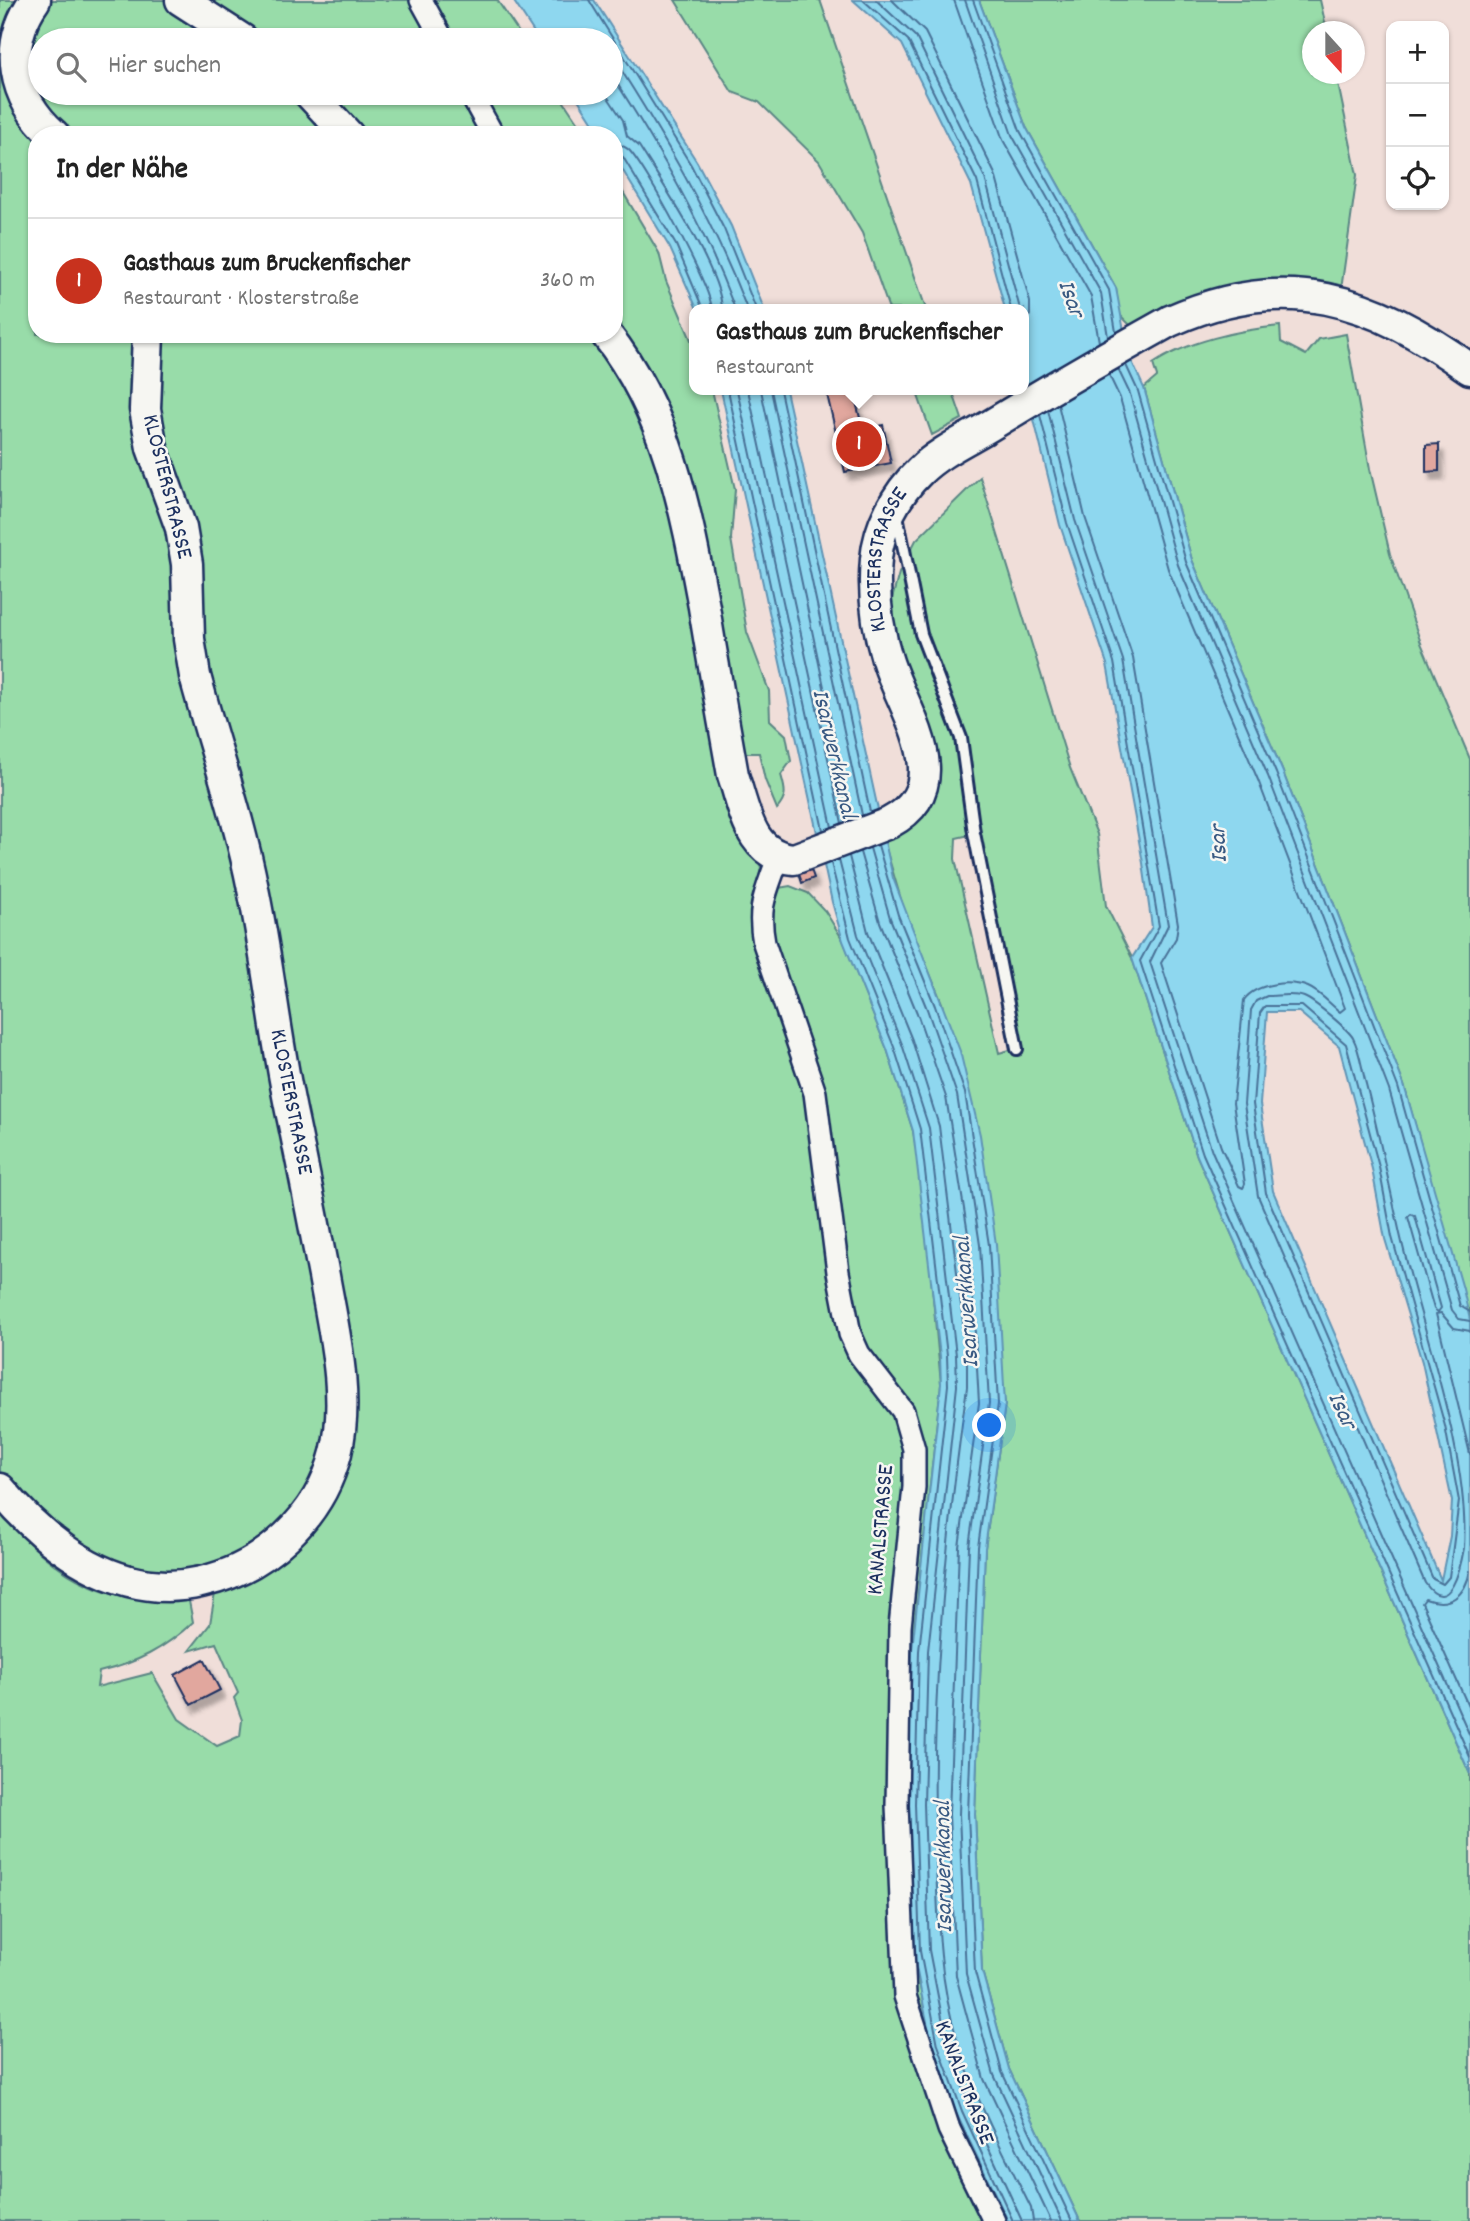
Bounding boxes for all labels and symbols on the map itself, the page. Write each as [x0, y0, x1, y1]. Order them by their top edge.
north arrow [1302, 21, 1365, 84]
water label: Isar [1048, 275, 1093, 325]
street label: KLOSTERSTRASSE [132, 411, 200, 563]
pin: 1 [836, 418, 882, 470]
street label: KLOSTERSTRASSE [858, 480, 917, 635]
water label: Isarwerkkanal [802, 686, 865, 824]
water label: Isar [1202, 821, 1238, 864]
street label: KLOSTERSTRASSE [260, 1026, 320, 1178]
water label: Isarwerkkanal [946, 1233, 990, 1369]
water label: Isar [1318, 1387, 1366, 1438]
your location [972, 1408, 1006, 1442]
street label: KANALSTRASSE [860, 1463, 904, 1596]
water label: Isarwerkkanal [927, 1799, 963, 1933]
street label: KANALSTRASSE [924, 2016, 1002, 2150]

